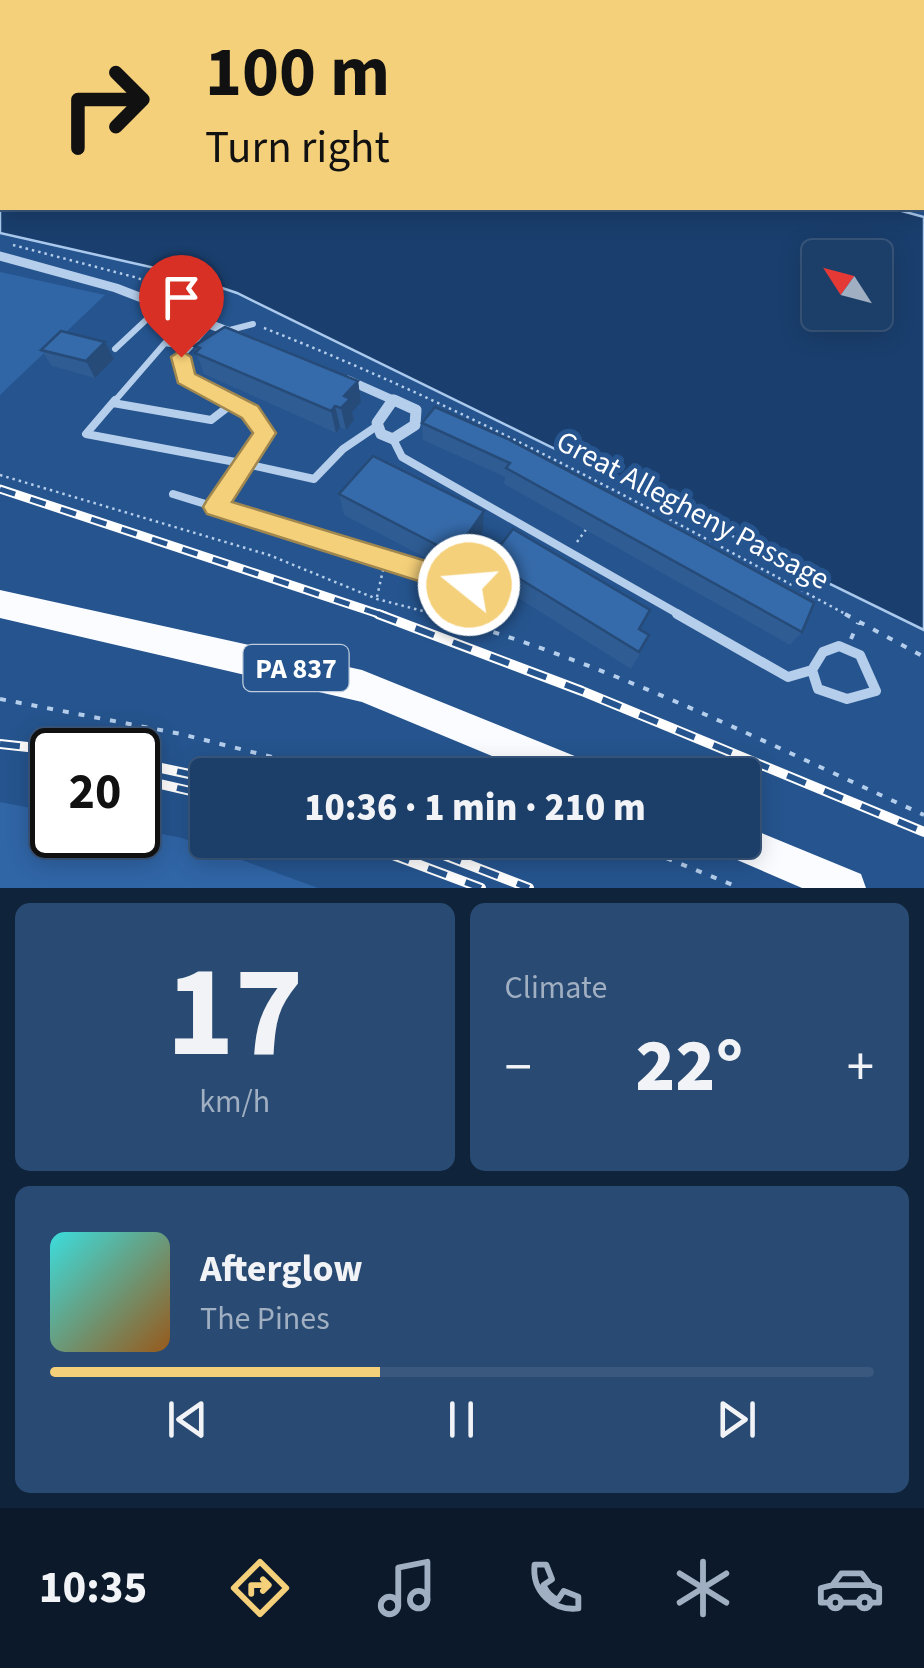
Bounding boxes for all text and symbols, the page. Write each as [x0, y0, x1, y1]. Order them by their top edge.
text: 100 m [205, 23, 390, 123]
icon: right [40, 40, 170, 170]
text: Turn right [205, 116, 390, 180]
north arrow [802, 240, 892, 330]
map controls [802, 240, 892, 330]
pin [139, 255, 224, 358]
icon: arrive [154, 270, 209, 325]
street label: Great Allegheny Passage [549, 420, 837, 601]
position arrow [417, 533, 521, 637]
road number: PA 837 [244, 645, 348, 691]
speed limit sign: 20 [30, 728, 160, 858]
text: 10:36 · 1 min · 210 m [304, 781, 646, 835]
text: 17 [166, 921, 303, 1106]
text: Climate [505, 965, 607, 1011]
text: 22° [635, 1013, 743, 1120]
text: − [505, 1029, 532, 1107]
text: + [847, 1029, 874, 1107]
text: km/h [199, 1079, 270, 1125]
text: Afterglow [200, 1242, 363, 1296]
text: The Pines [200, 1296, 330, 1342]
icon: previous [160, 1392, 215, 1447]
icon: pause [434, 1392, 489, 1447]
icon: next [709, 1392, 764, 1447]
icon: directions [225, 1553, 295, 1623]
icon: music [372, 1553, 442, 1623]
icon: phone [520, 1553, 590, 1623]
icon: climate [668, 1553, 738, 1623]
icon: car [815, 1553, 885, 1623]
text: 10:35 [39, 1556, 147, 1620]

